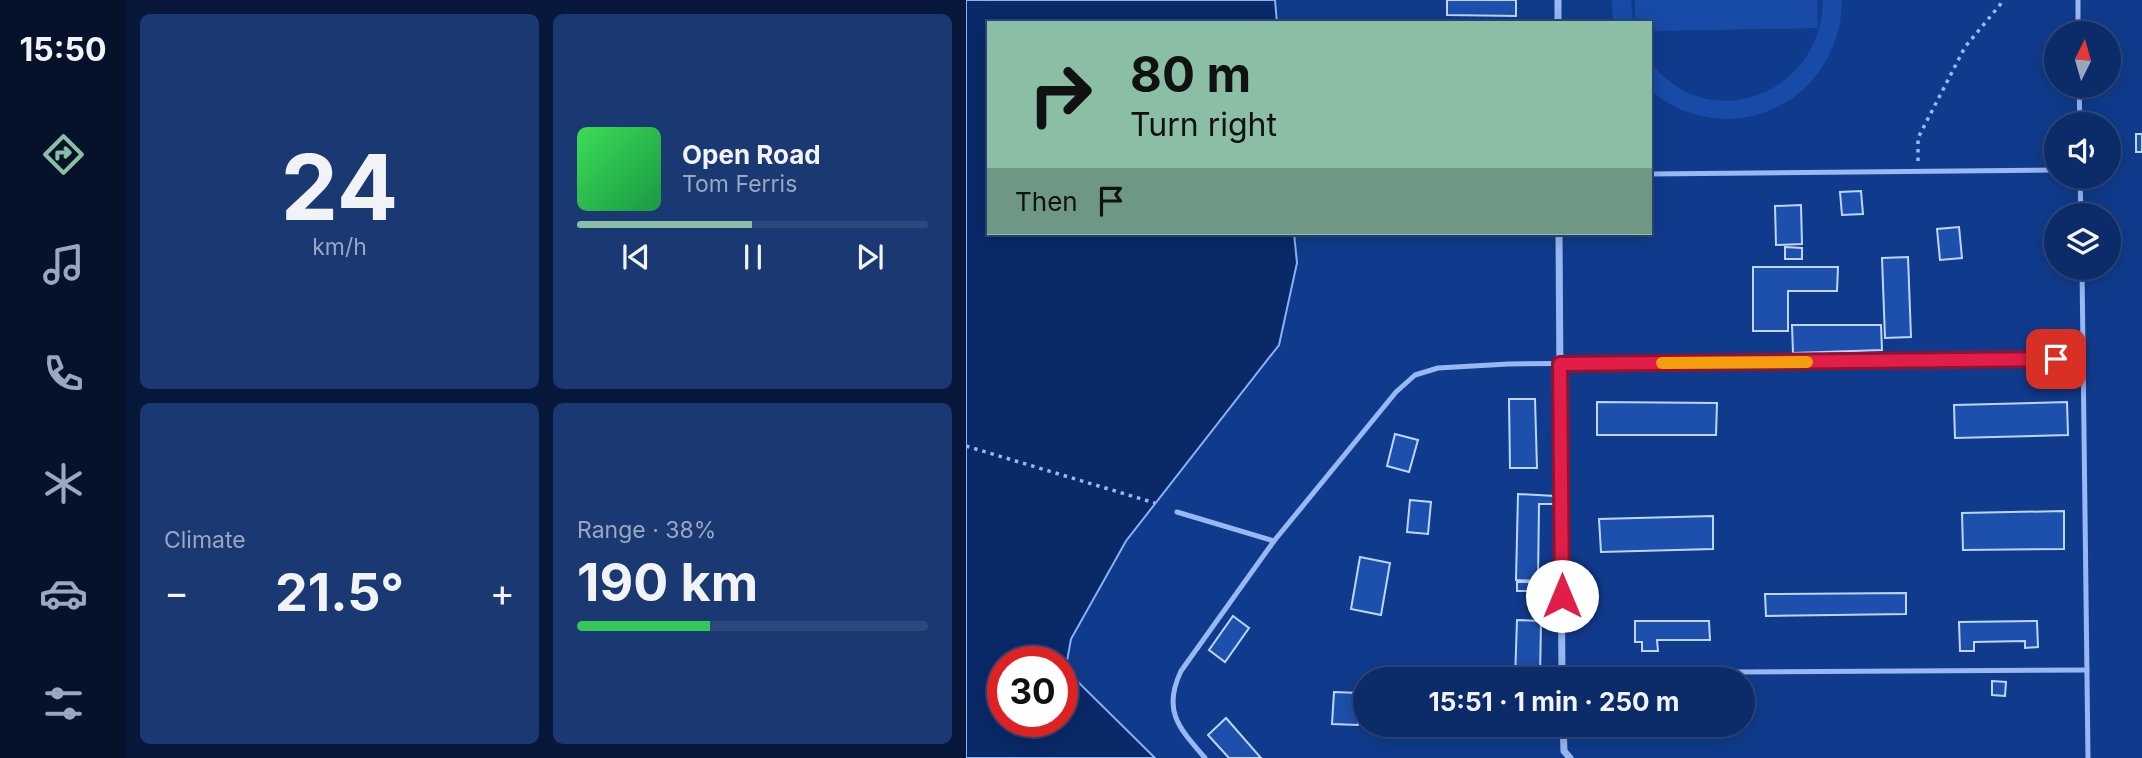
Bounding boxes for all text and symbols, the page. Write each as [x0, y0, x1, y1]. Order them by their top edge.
north arrow [2044, 21, 2121, 98]
map controls [2044, 21, 2121, 280]
text: 15:50 [20, 30, 106, 69]
text: 80 m [1130, 45, 1251, 104]
icon: right [1015, 49, 1106, 140]
text: Turn right [1130, 105, 1277, 144]
button: sound [2044, 112, 2121, 189]
icon: directions [39, 130, 88, 179]
text: 24 [281, 132, 398, 242]
text: Open Road [682, 139, 821, 170]
text: Tom Ferris [682, 170, 797, 198]
icon: arrive [1092, 182, 1130, 220]
text: Then [1015, 186, 1078, 217]
button: layers [2044, 203, 2121, 280]
text: km/h [312, 233, 367, 261]
icon: previous [617, 238, 655, 276]
icon: pause [734, 238, 772, 276]
icon: next [851, 238, 889, 276]
icon: music [39, 240, 88, 289]
pin [2026, 329, 2086, 389]
icon: arrive [2037, 340, 2075, 378]
icon: phone [39, 349, 88, 398]
icon: climate [39, 459, 88, 508]
text: Range · 38% [577, 516, 716, 544]
text: Climate [164, 526, 246, 554]
text: 190 km [577, 551, 758, 614]
position arrow [1525, 559, 1599, 633]
text: 21.5° [275, 561, 404, 624]
icon: car [39, 569, 88, 618]
text: − [164, 569, 189, 615]
text: + [490, 569, 515, 615]
speed limit sign: 30 [987, 646, 1078, 737]
icon: filters [39, 679, 88, 728]
text: 15:51 · 1 min · 250 m [1428, 686, 1680, 717]

